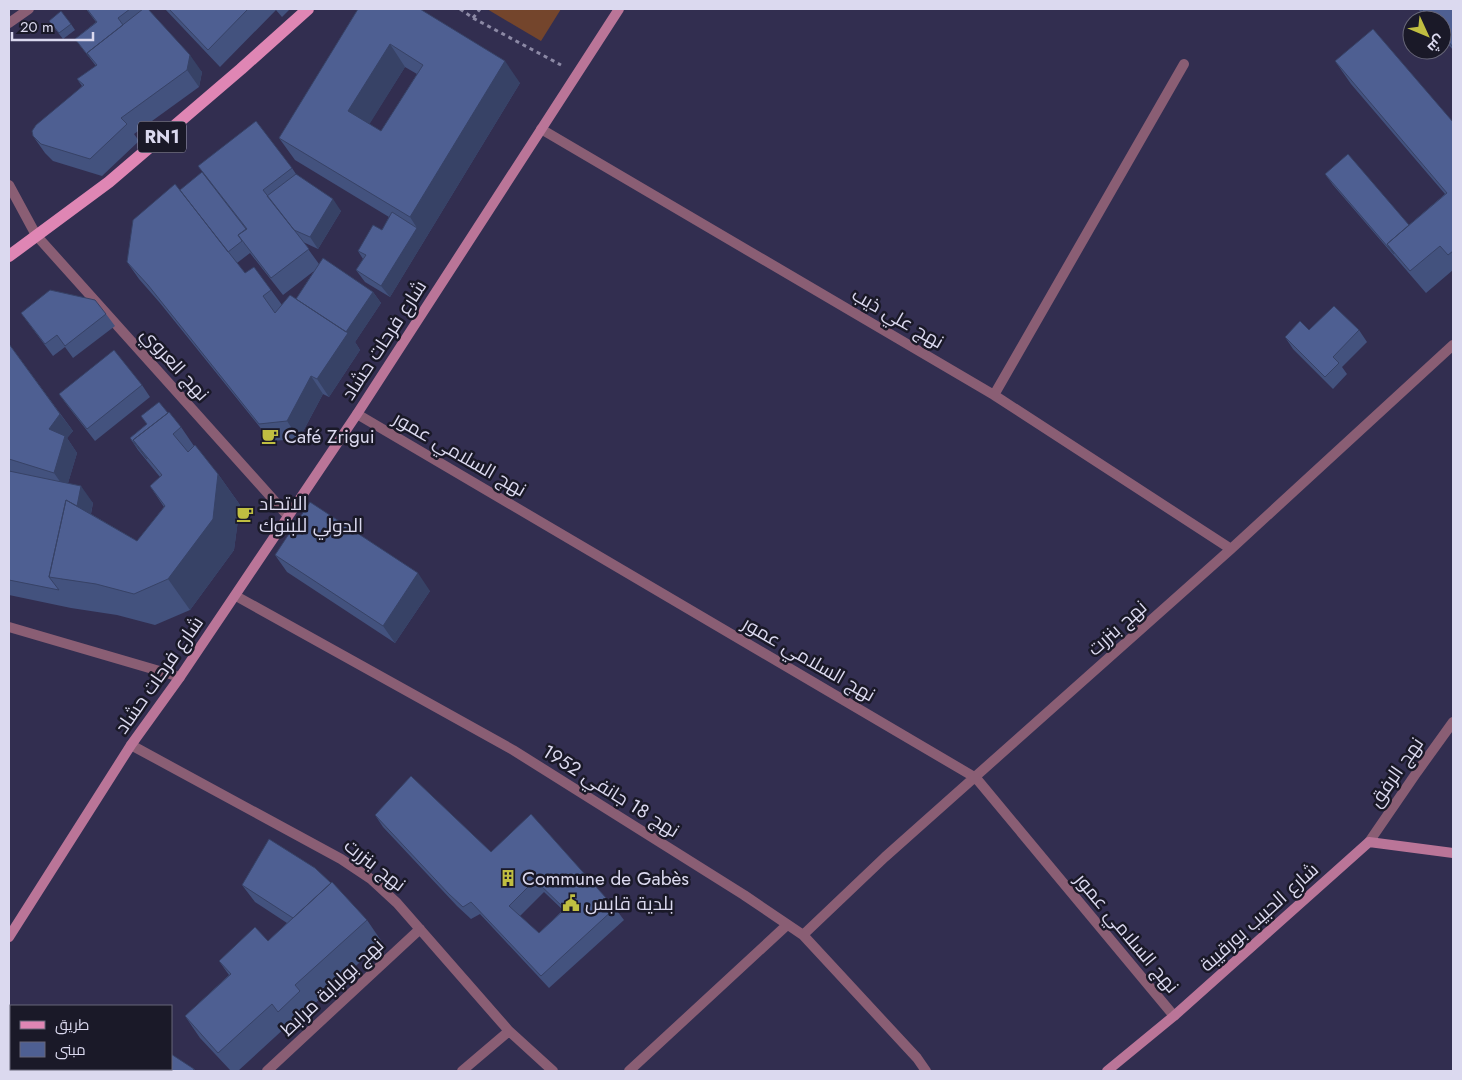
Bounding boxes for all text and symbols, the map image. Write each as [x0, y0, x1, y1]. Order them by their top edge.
scale bar [12, 10, 94, 42]
north arrow [1402, 10, 1452, 60]
text: 20 m [20, 16, 54, 38]
text: ش [1423, 31, 1450, 57]
road number: RN1 [138, 121, 186, 152]
street label: شارع فرحات حشاد [335, 275, 433, 405]
street label: نهج علي ذيب [847, 281, 949, 356]
street label: نهج العروي [134, 321, 215, 407]
street label: نهج السلامي عمور [387, 404, 531, 504]
place label: Café Zrigui [284, 423, 375, 450]
cafe icon: Café Zrigui [260, 426, 280, 446]
place label: الاتحاد الدولي للبنوك [259, 490, 363, 540]
cafe icon: الاتحاد الدولي للبنوك [235, 504, 255, 524]
street label: نهج بنزرت [1081, 594, 1153, 662]
street label: نهج السلامي عمور [736, 609, 880, 709]
street label: شارع فرحات حشاد [108, 611, 210, 739]
street label: نهج الرفق [1362, 732, 1430, 812]
street label: نهج 18 جانفي 1952 [537, 738, 685, 845]
street label: نهج بنزرت [338, 832, 412, 898]
street label: شارع الحبيب بورقيبة [1194, 856, 1324, 978]
place label: Commune de Gabès [522, 865, 689, 892]
street label: نهج السلامي عمور [1067, 866, 1185, 1000]
building icon: Commune de Gabès [498, 868, 518, 888]
place label: بلدية قابس [585, 890, 674, 917]
public building icon: بلدية قابس [561, 893, 581, 913]
street label: نهج بولبابة مرابط [274, 932, 390, 1042]
legend [10, 1005, 172, 1070]
text: طريق [55, 1014, 89, 1036]
text: مبنى [55, 1039, 86, 1061]

